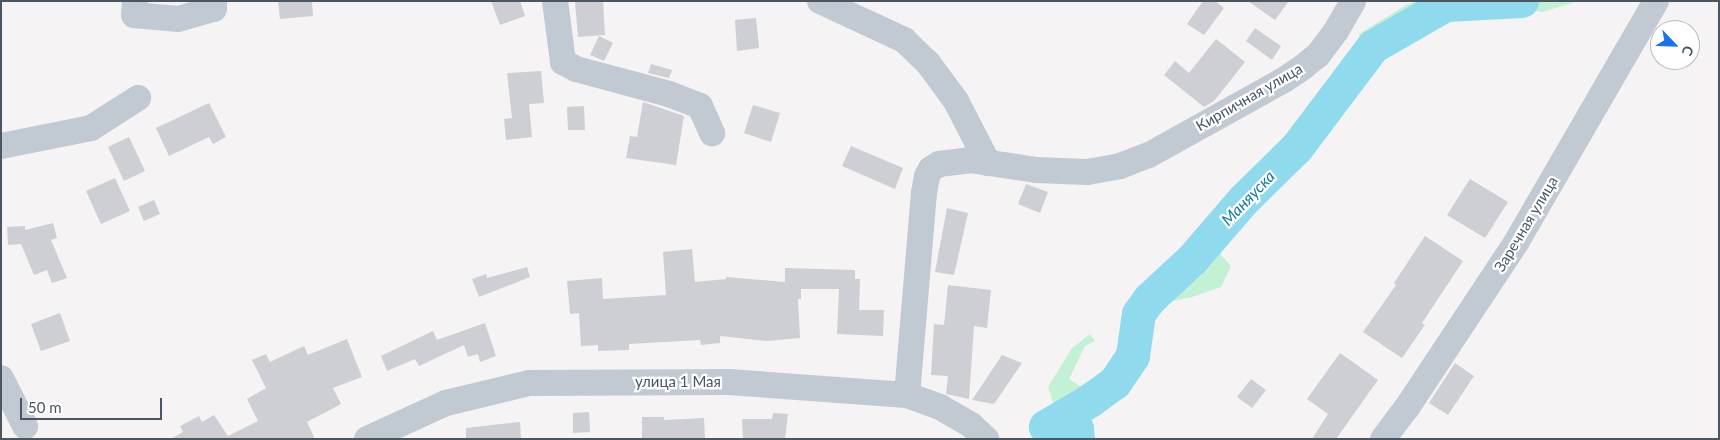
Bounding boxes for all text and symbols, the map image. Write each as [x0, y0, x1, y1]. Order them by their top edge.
north arrow [1650, 20, 1700, 70]
text: С [1679, 43, 1698, 59]
street label: Кирпичная улица [1193, 59, 1305, 135]
water label: Маняуска [1217, 167, 1279, 229]
street label: Заречная улица [1490, 173, 1562, 275]
street label: улица 1 Мая [635, 373, 721, 391]
scale bar [22, 388, 165, 420]
text: 50 m [28, 398, 62, 416]

